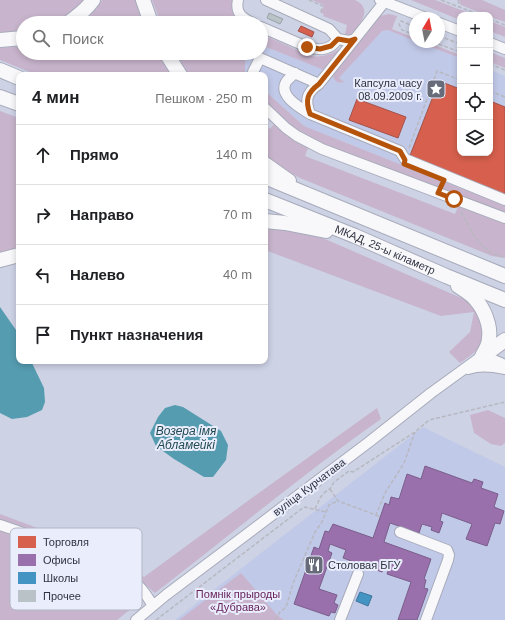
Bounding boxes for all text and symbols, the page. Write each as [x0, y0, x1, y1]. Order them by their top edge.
north arrow [409, 12, 445, 48]
map controls [457, 12, 493, 156]
button: + [457, 12, 493, 48]
search box [16, 16, 268, 60]
icon: search [30, 27, 52, 49]
text: Поиск [62, 30, 104, 47]
route end [298, 38, 316, 56]
button: − [457, 48, 493, 84]
place label: Капсула часу 08.09.2009 г. [354, 77, 422, 102]
place icon: Капсула часу 08.09.2009 г. [425, 78, 447, 100]
button: locate [457, 84, 493, 120]
text: 4 мин [32, 88, 79, 107]
text: Пешком · 250 m [155, 91, 252, 106]
button: layers [457, 120, 493, 156]
icon: ahead [32, 144, 54, 166]
text: Прямо [70, 146, 119, 163]
text: 140 m [216, 147, 252, 162]
route start [445, 190, 463, 208]
icon: right [32, 204, 54, 226]
text: Направо [70, 206, 134, 223]
text: 70 m [223, 207, 252, 222]
street label: МКАД, 25-ы кіламетр [333, 223, 437, 277]
icon: left [32, 264, 54, 286]
text: Налево [70, 266, 125, 283]
text: 40 m [223, 267, 252, 282]
icon: arrive [32, 324, 54, 346]
text: Пункт назначения [70, 326, 203, 343]
water label: Возера імя Абламейкі [156, 424, 217, 452]
street label: вуліца Курчатава [271, 455, 348, 518]
legend [10, 528, 142, 610]
text: Торговля [43, 536, 89, 548]
text: Офисы [43, 554, 80, 566]
restaurant icon: Столовая БГУ [303, 554, 325, 576]
place label: Столовая БГУ [328, 559, 401, 571]
text: Школы [43, 572, 78, 584]
park label: Помнік прыроды «Дубрава» [196, 588, 280, 613]
text: Прочее [43, 590, 81, 602]

